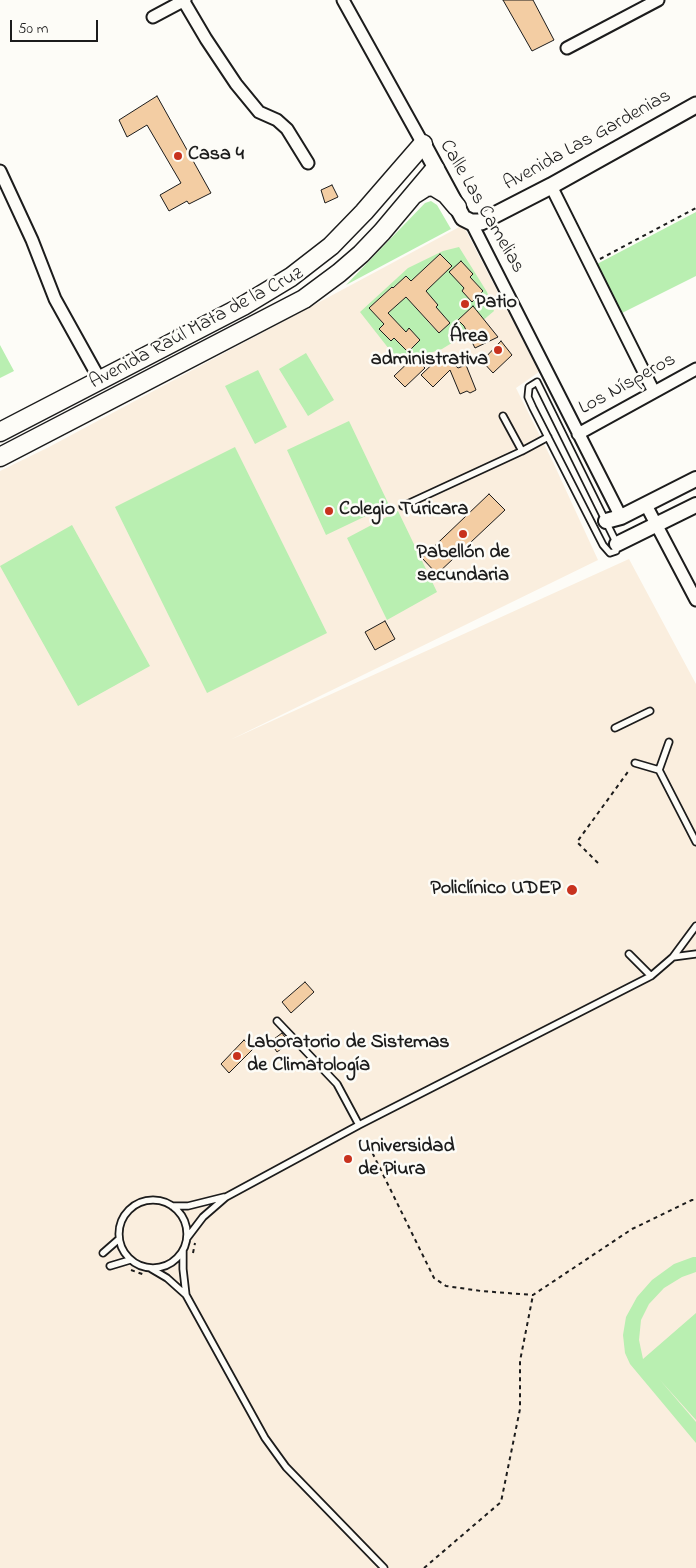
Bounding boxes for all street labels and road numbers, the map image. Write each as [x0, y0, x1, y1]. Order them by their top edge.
street label: Avenida Las Gardenias [500, 85, 676, 197]
street label: Calle Las Camelias [433, 136, 529, 278]
street label: Avenida Raúl Mata de la Cruz [86, 262, 308, 396]
street label: Los Nísperos [575, 349, 681, 421]

